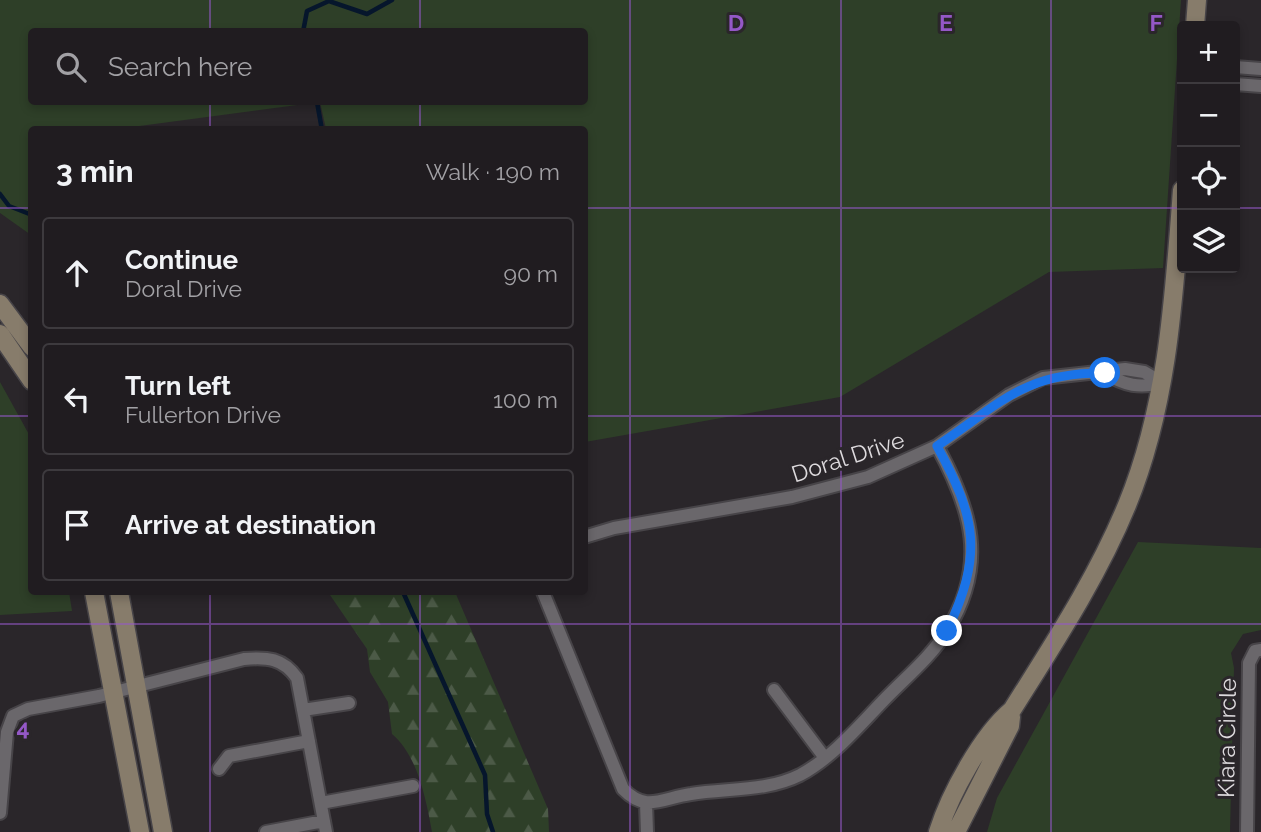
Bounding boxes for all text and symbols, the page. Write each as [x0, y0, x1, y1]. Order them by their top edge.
text: D [728, 9, 744, 36]
text: E [939, 9, 953, 36]
text: F [1149, 9, 1163, 36]
map controls [1177, 21, 1240, 273]
button: + [1177, 21, 1240, 84]
search box [28, 28, 588, 105]
icon: search [52, 48, 90, 86]
text: Search here [108, 52, 252, 82]
button: − [1177, 84, 1240, 147]
button: locate [1177, 147, 1240, 210]
text: 3 min [56, 154, 134, 189]
text: Walk · 190 m [426, 158, 560, 185]
button: layers [1177, 210, 1240, 273]
text: Continue [125, 245, 238, 275]
icon: ahead [58, 254, 96, 292]
text: 90 m [503, 260, 558, 287]
text: Doral Drive [125, 275, 242, 302]
route start [1089, 357, 1120, 388]
text: Turn left [125, 371, 231, 401]
icon: left [58, 380, 96, 418]
text: 100 m [493, 386, 558, 413]
text: Fullerton Drive [125, 401, 281, 428]
street label: Doral Drive [788, 426, 908, 487]
icon: arrive [58, 506, 96, 544]
text: Arrive at destination [125, 510, 376, 540]
route end [931, 615, 962, 646]
street label: Kiara Circle [1212, 678, 1241, 798]
text: 4 [16, 714, 30, 741]

